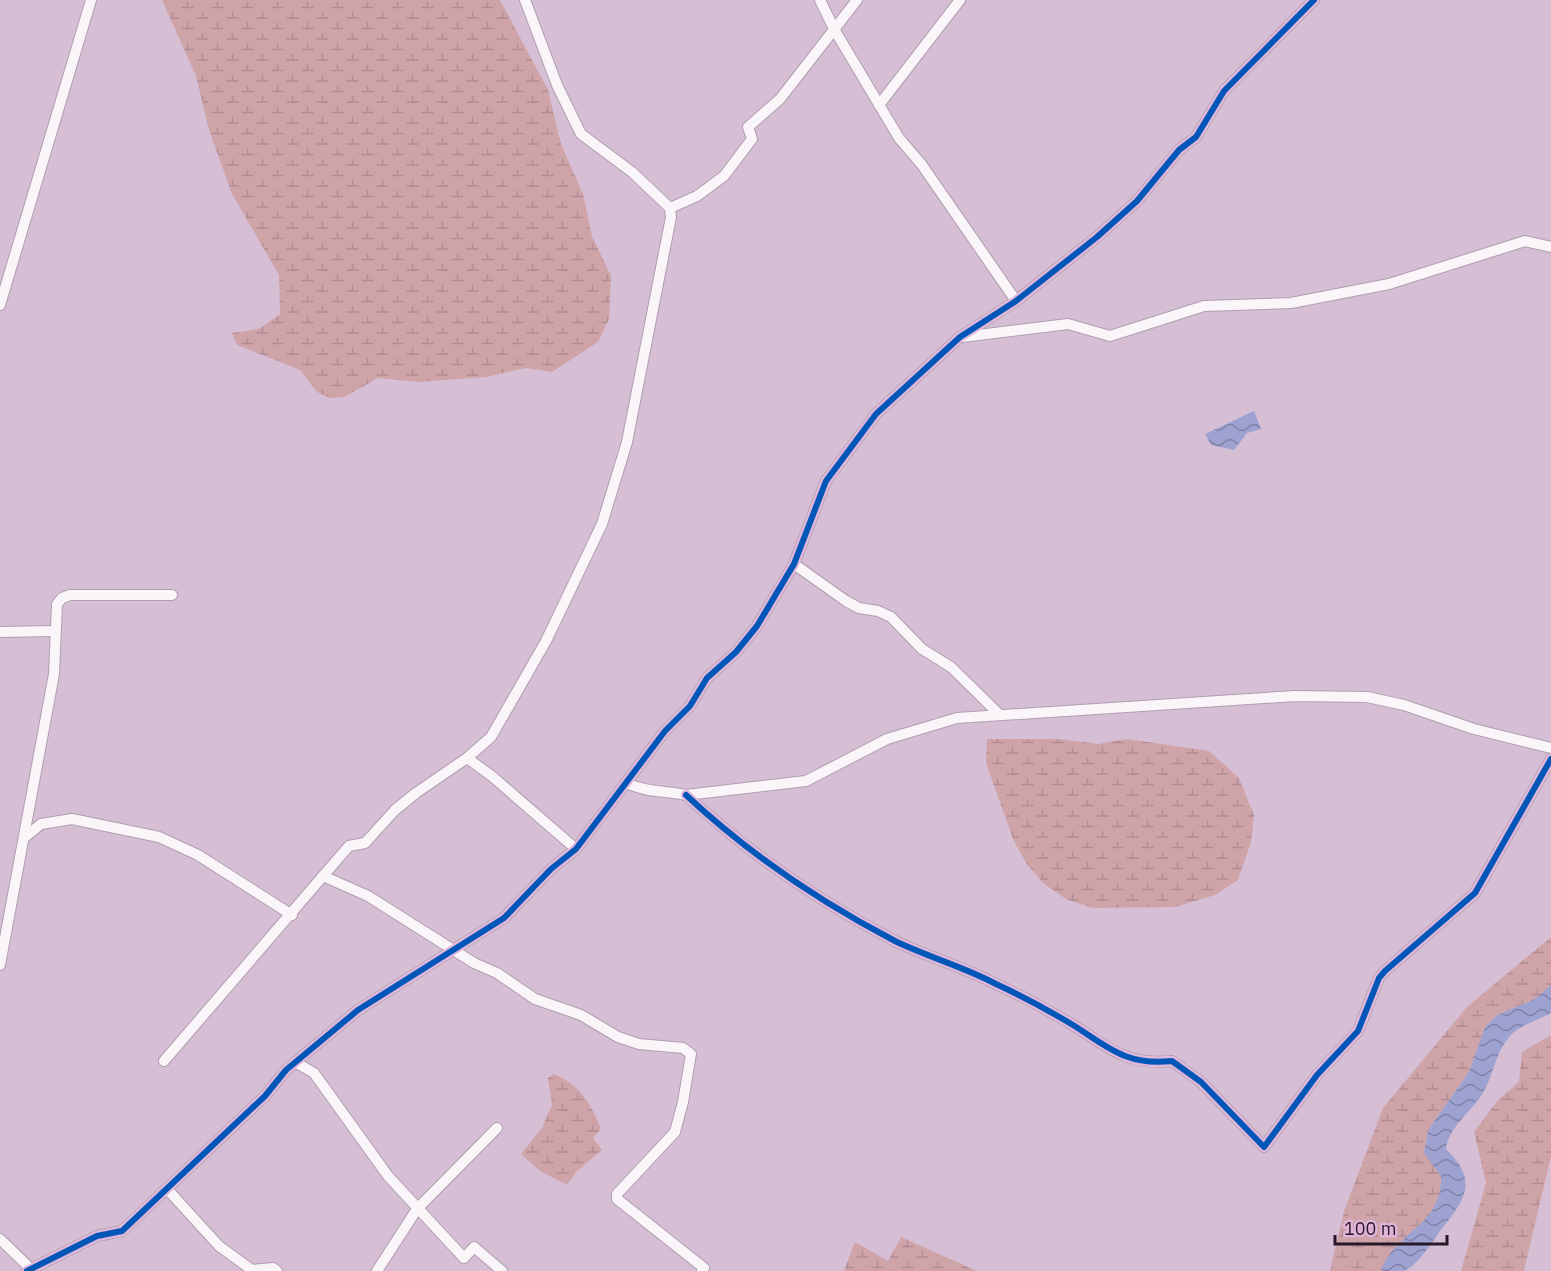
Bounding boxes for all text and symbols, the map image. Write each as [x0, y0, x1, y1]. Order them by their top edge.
scale bar [1335, 1208, 1448, 1246]
text: 100 m [1344, 1217, 1396, 1240]

